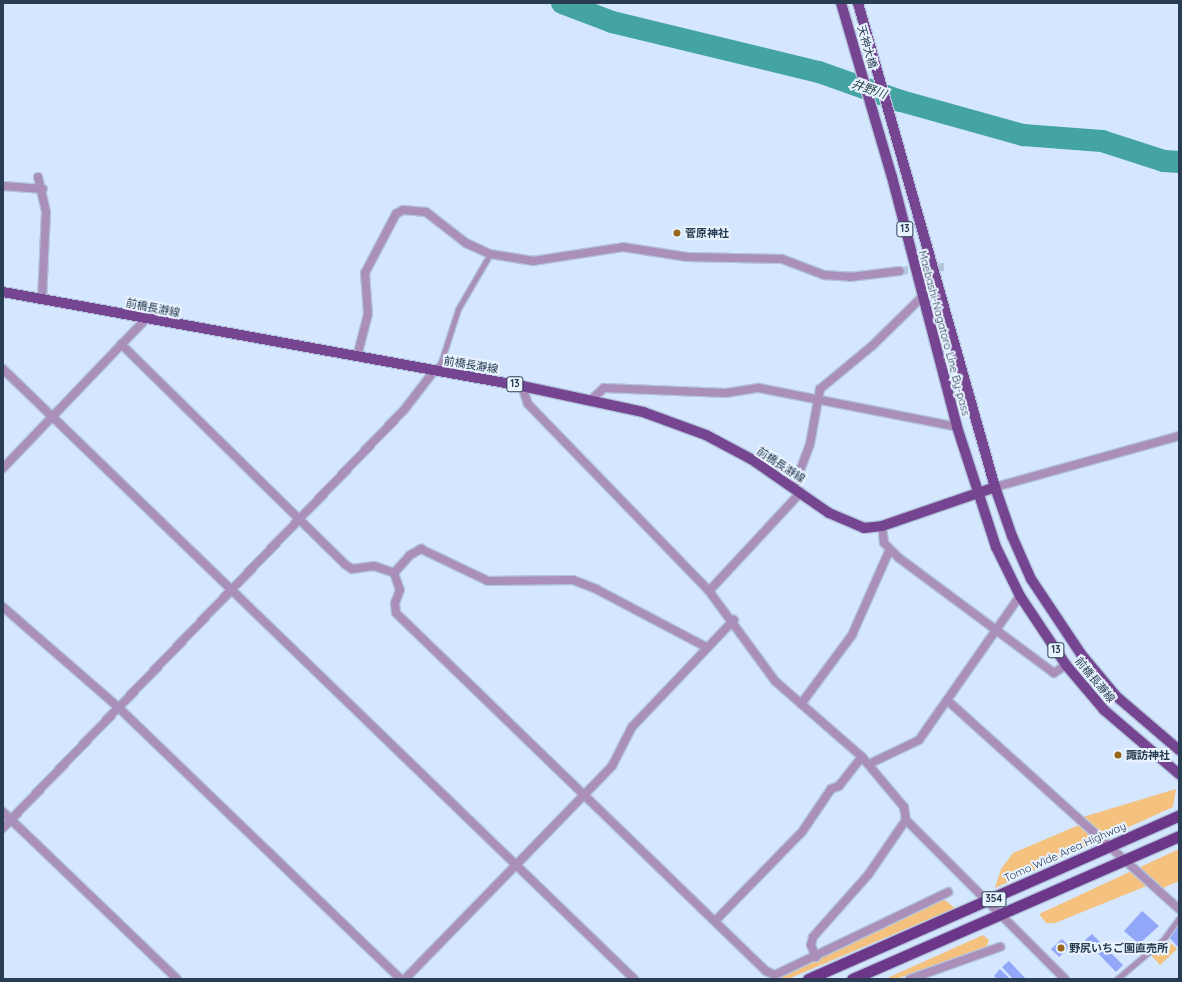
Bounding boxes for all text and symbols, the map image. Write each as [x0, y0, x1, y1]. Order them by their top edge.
street label: 天神大橋 [855, 24, 879, 70]
water label: 井野川 [850, 76, 888, 102]
road number: 13 [896, 221, 914, 237]
place label: 菅原神社 [685, 226, 729, 240]
marker: 菅原神社 [672, 228, 682, 238]
street label: Maebashi-Nagatoro Line By-pass [916, 249, 972, 417]
street label: 前橋長瀞線 [125, 296, 181, 320]
street label: 前橋長瀞線 [443, 354, 499, 376]
road number: 13 [506, 376, 524, 392]
street label: 前橋長瀞線 [754, 444, 808, 486]
road number: 13 [1047, 642, 1065, 658]
street label: 前橋長瀞線 [1072, 655, 1118, 705]
place label: 諏訪神社 [1126, 748, 1170, 762]
marker: 諏訪神社 [1113, 750, 1123, 760]
street label: Tomo Wide Area Highway [1002, 819, 1128, 885]
road number: 354 [981, 891, 1007, 907]
place label: 野尻いちご園直売所 [1069, 941, 1168, 955]
marker: 野尻いちご園直売所 [1056, 943, 1066, 953]

